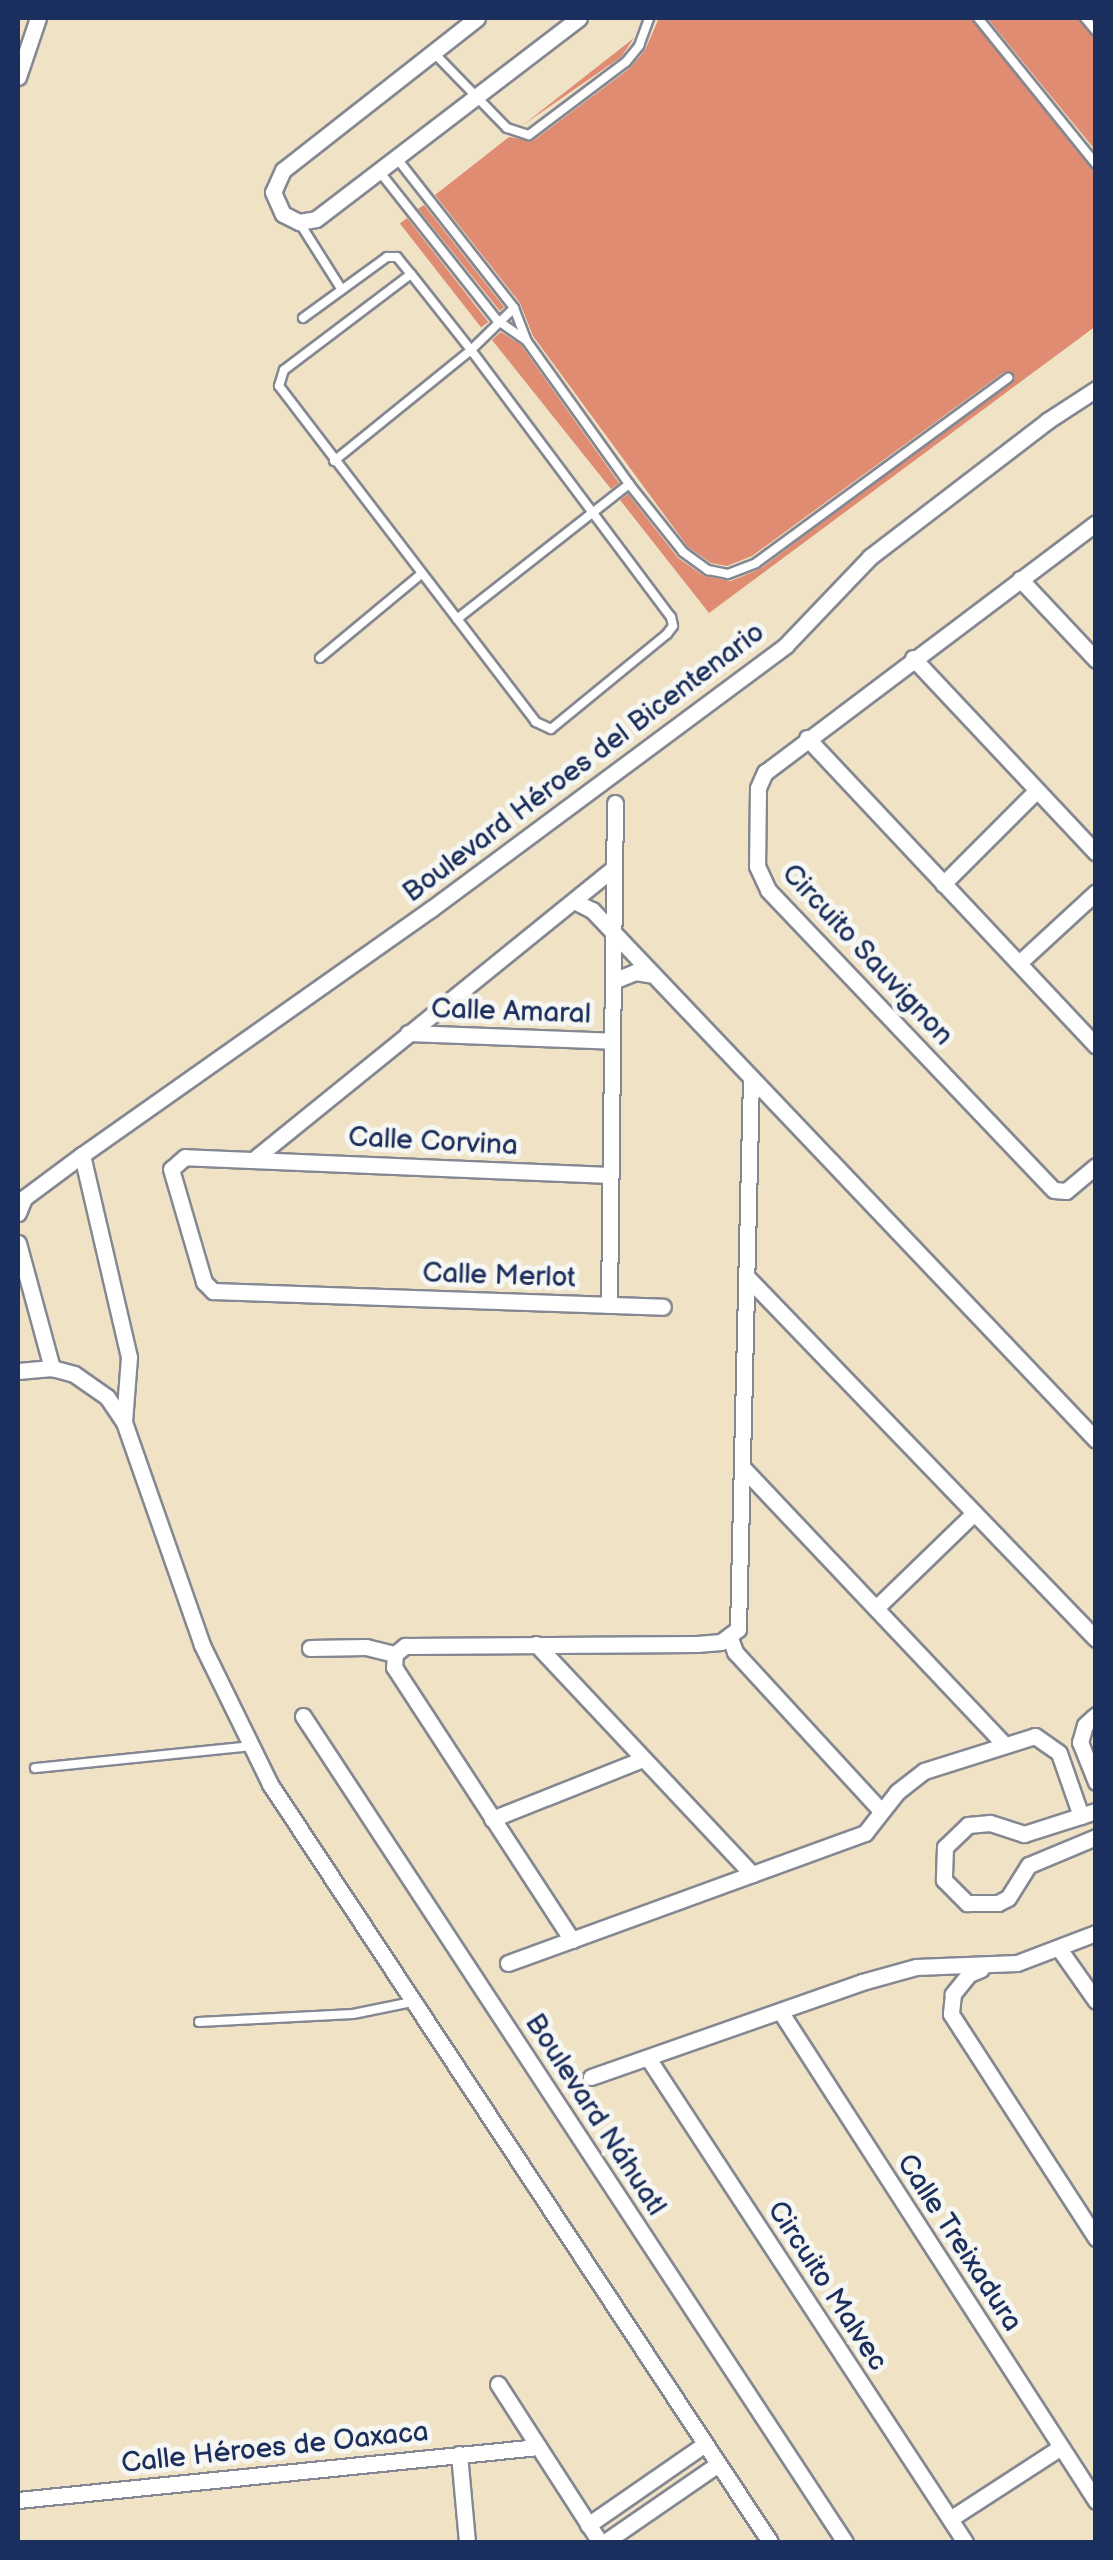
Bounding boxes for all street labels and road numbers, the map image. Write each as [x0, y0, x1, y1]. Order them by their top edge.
street label: Boulevard Héroes del Bicentenario [397, 616, 771, 910]
street label: Circuito Sauvignon [774, 857, 960, 1053]
street label: Calle Amaral [430, 992, 592, 1032]
street label: Calle Corvina [347, 1121, 519, 1163]
street label: Calle Merlot [422, 1257, 576, 1295]
street label: Boulevard Náhuatl [517, 2008, 673, 2222]
street label: Calle Treixadura [889, 2148, 1029, 2338]
street label: Circuito Malvec [760, 2195, 894, 2377]
street label: Calle Héroes de Oaxaca [120, 2415, 430, 2481]

